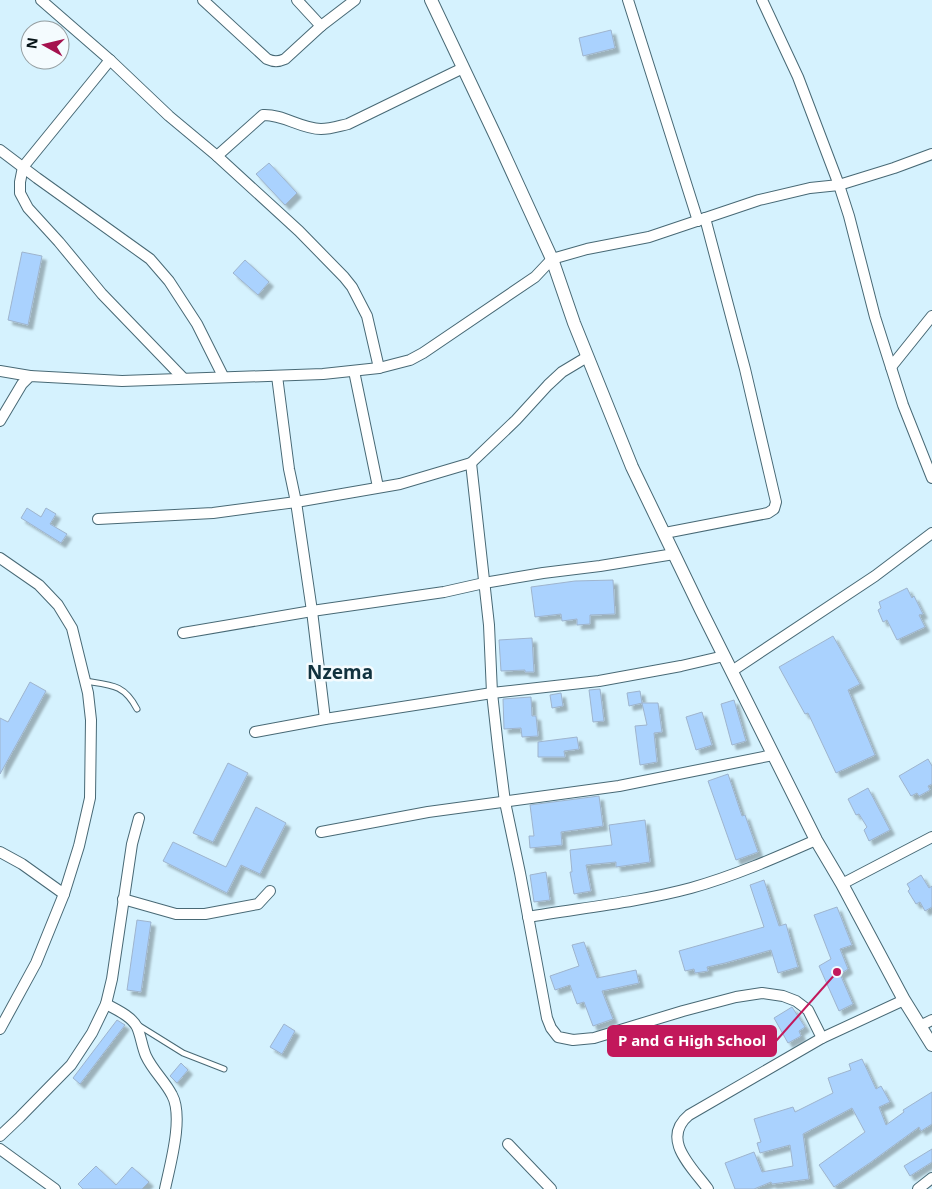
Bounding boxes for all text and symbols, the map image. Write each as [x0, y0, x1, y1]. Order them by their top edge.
north arrow [20, 20, 70, 70]
text: N [21, 36, 42, 50]
district label: Nzema [307, 659, 373, 685]
callout: P and G High School [608, 1026, 776, 1056]
text: P and G High School [618, 1030, 766, 1050]

